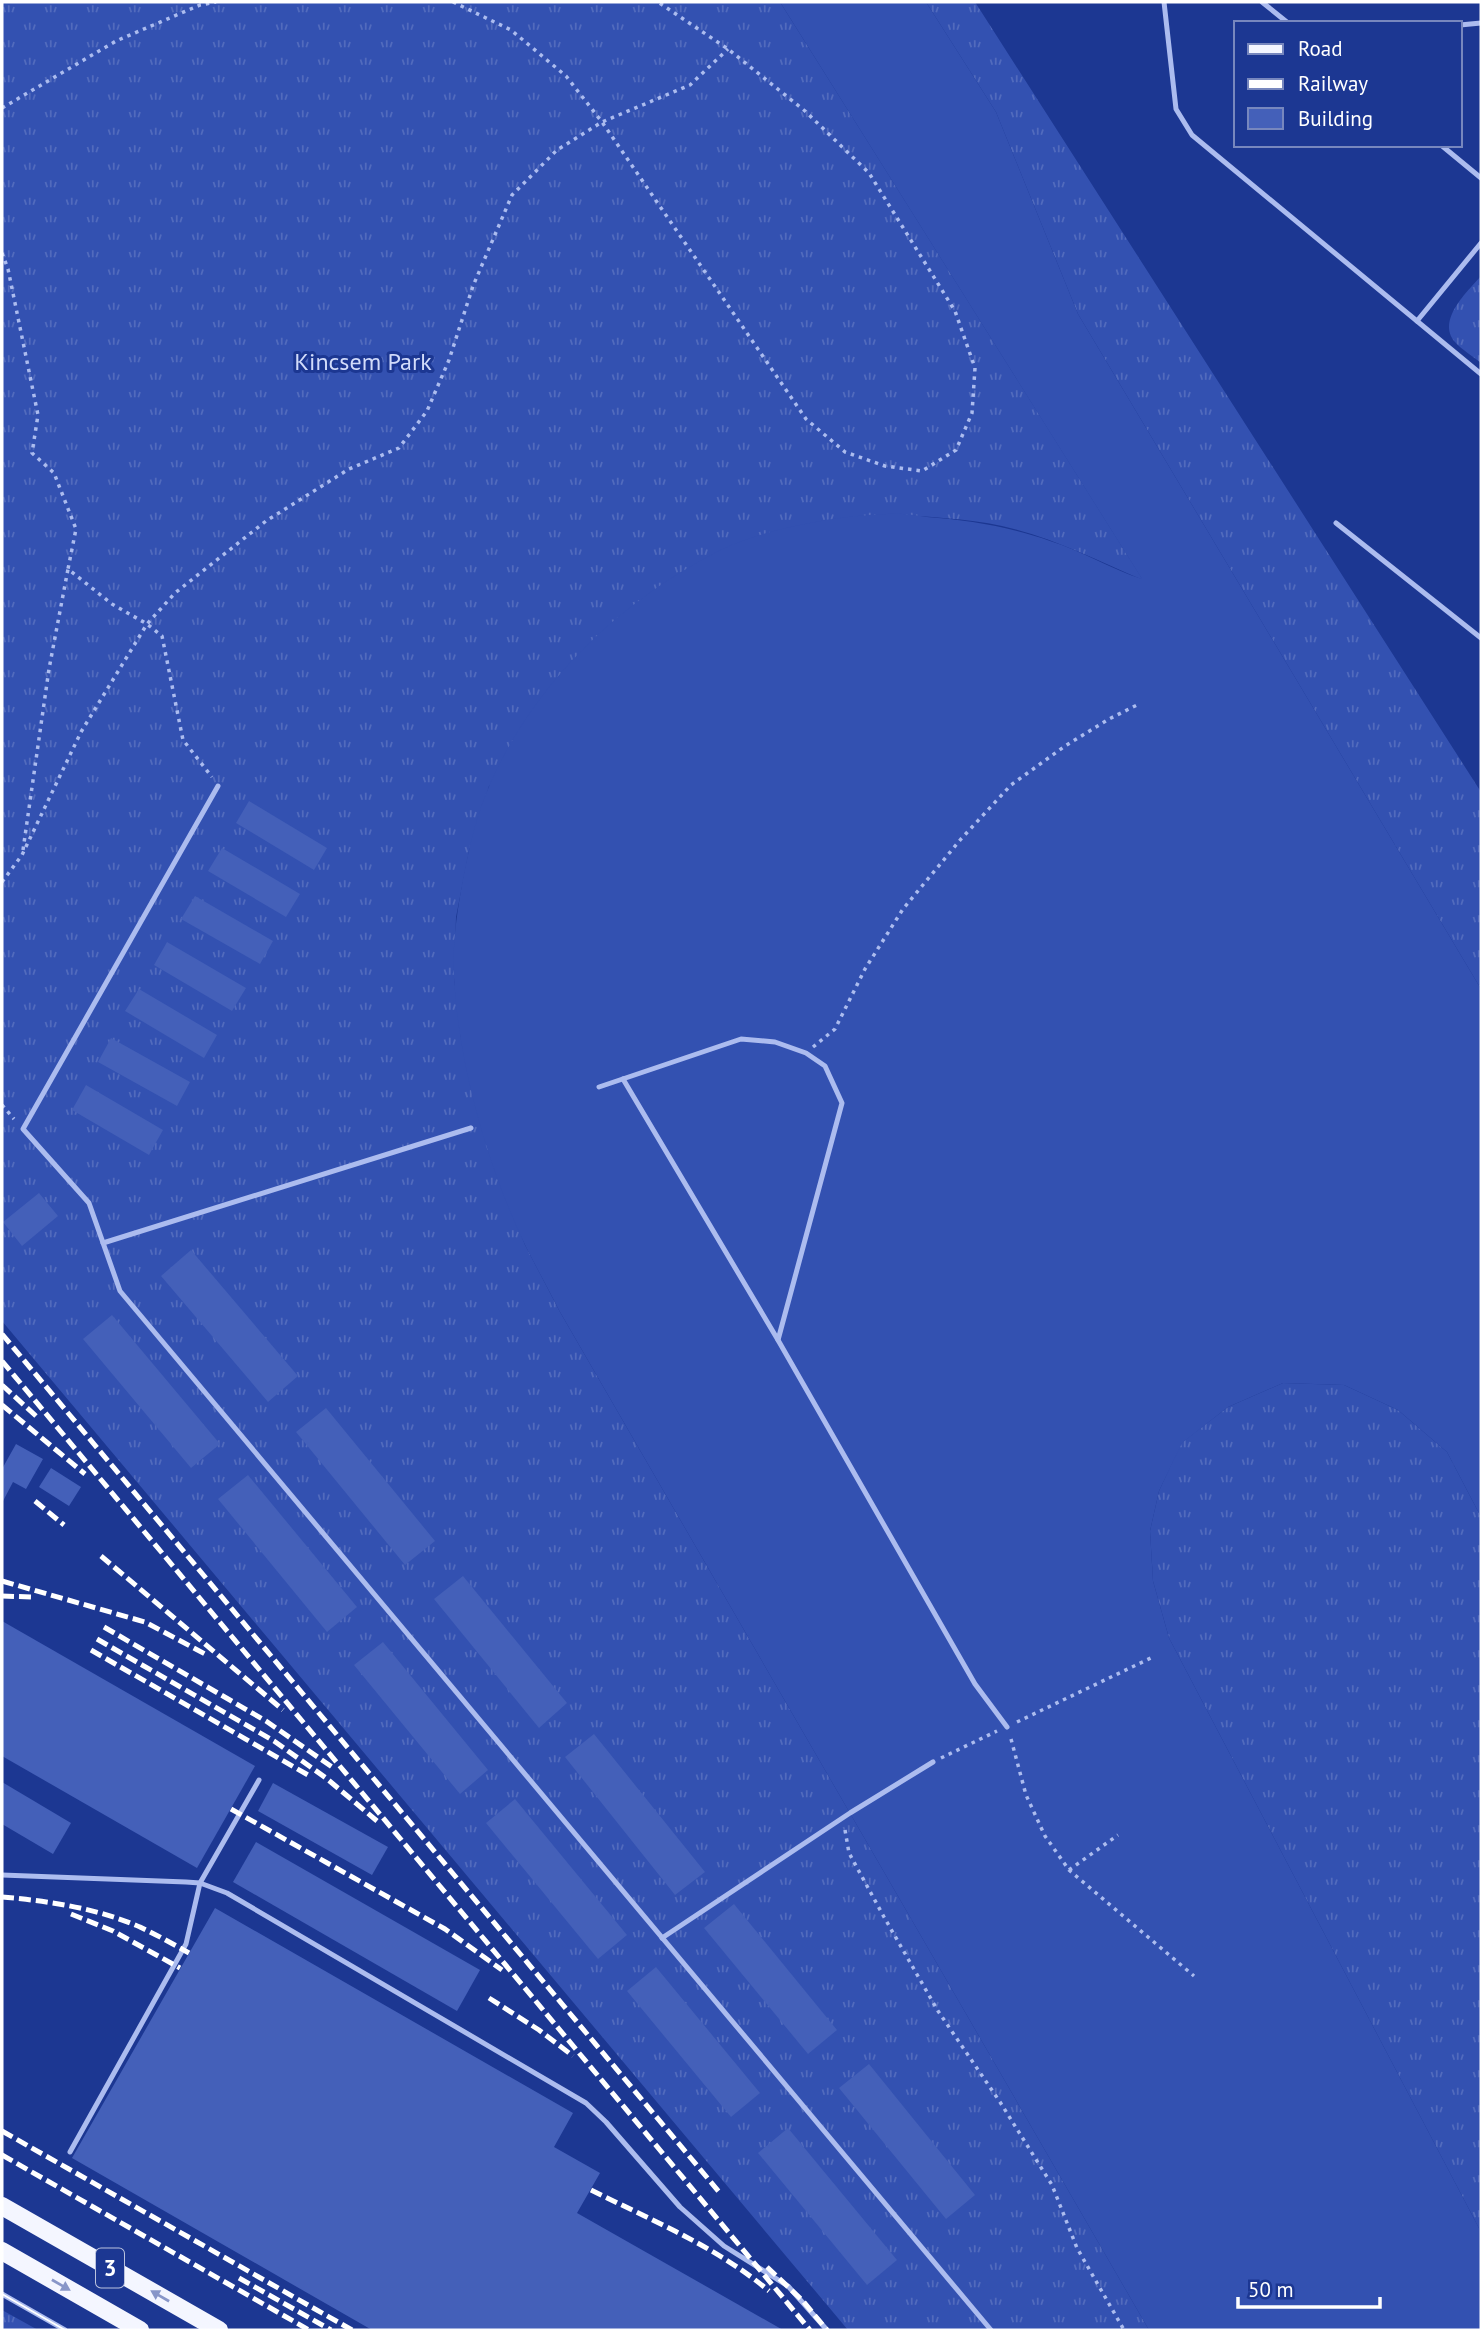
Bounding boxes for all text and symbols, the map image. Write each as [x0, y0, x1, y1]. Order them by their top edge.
legend [1234, 21, 1462, 147]
text: Road [1298, 35, 1342, 62]
text: Railway [1298, 70, 1368, 97]
text: Building [1298, 105, 1373, 132]
park label: Kincsem Park [294, 346, 432, 377]
road number: 3 [96, 2248, 124, 2288]
scale bar [1238, 2266, 1380, 2310]
text: 50 m [1248, 2276, 1294, 2303]
one-way arrow [51, 2279, 71, 2291]
one-way arrow [150, 2290, 169, 2302]

